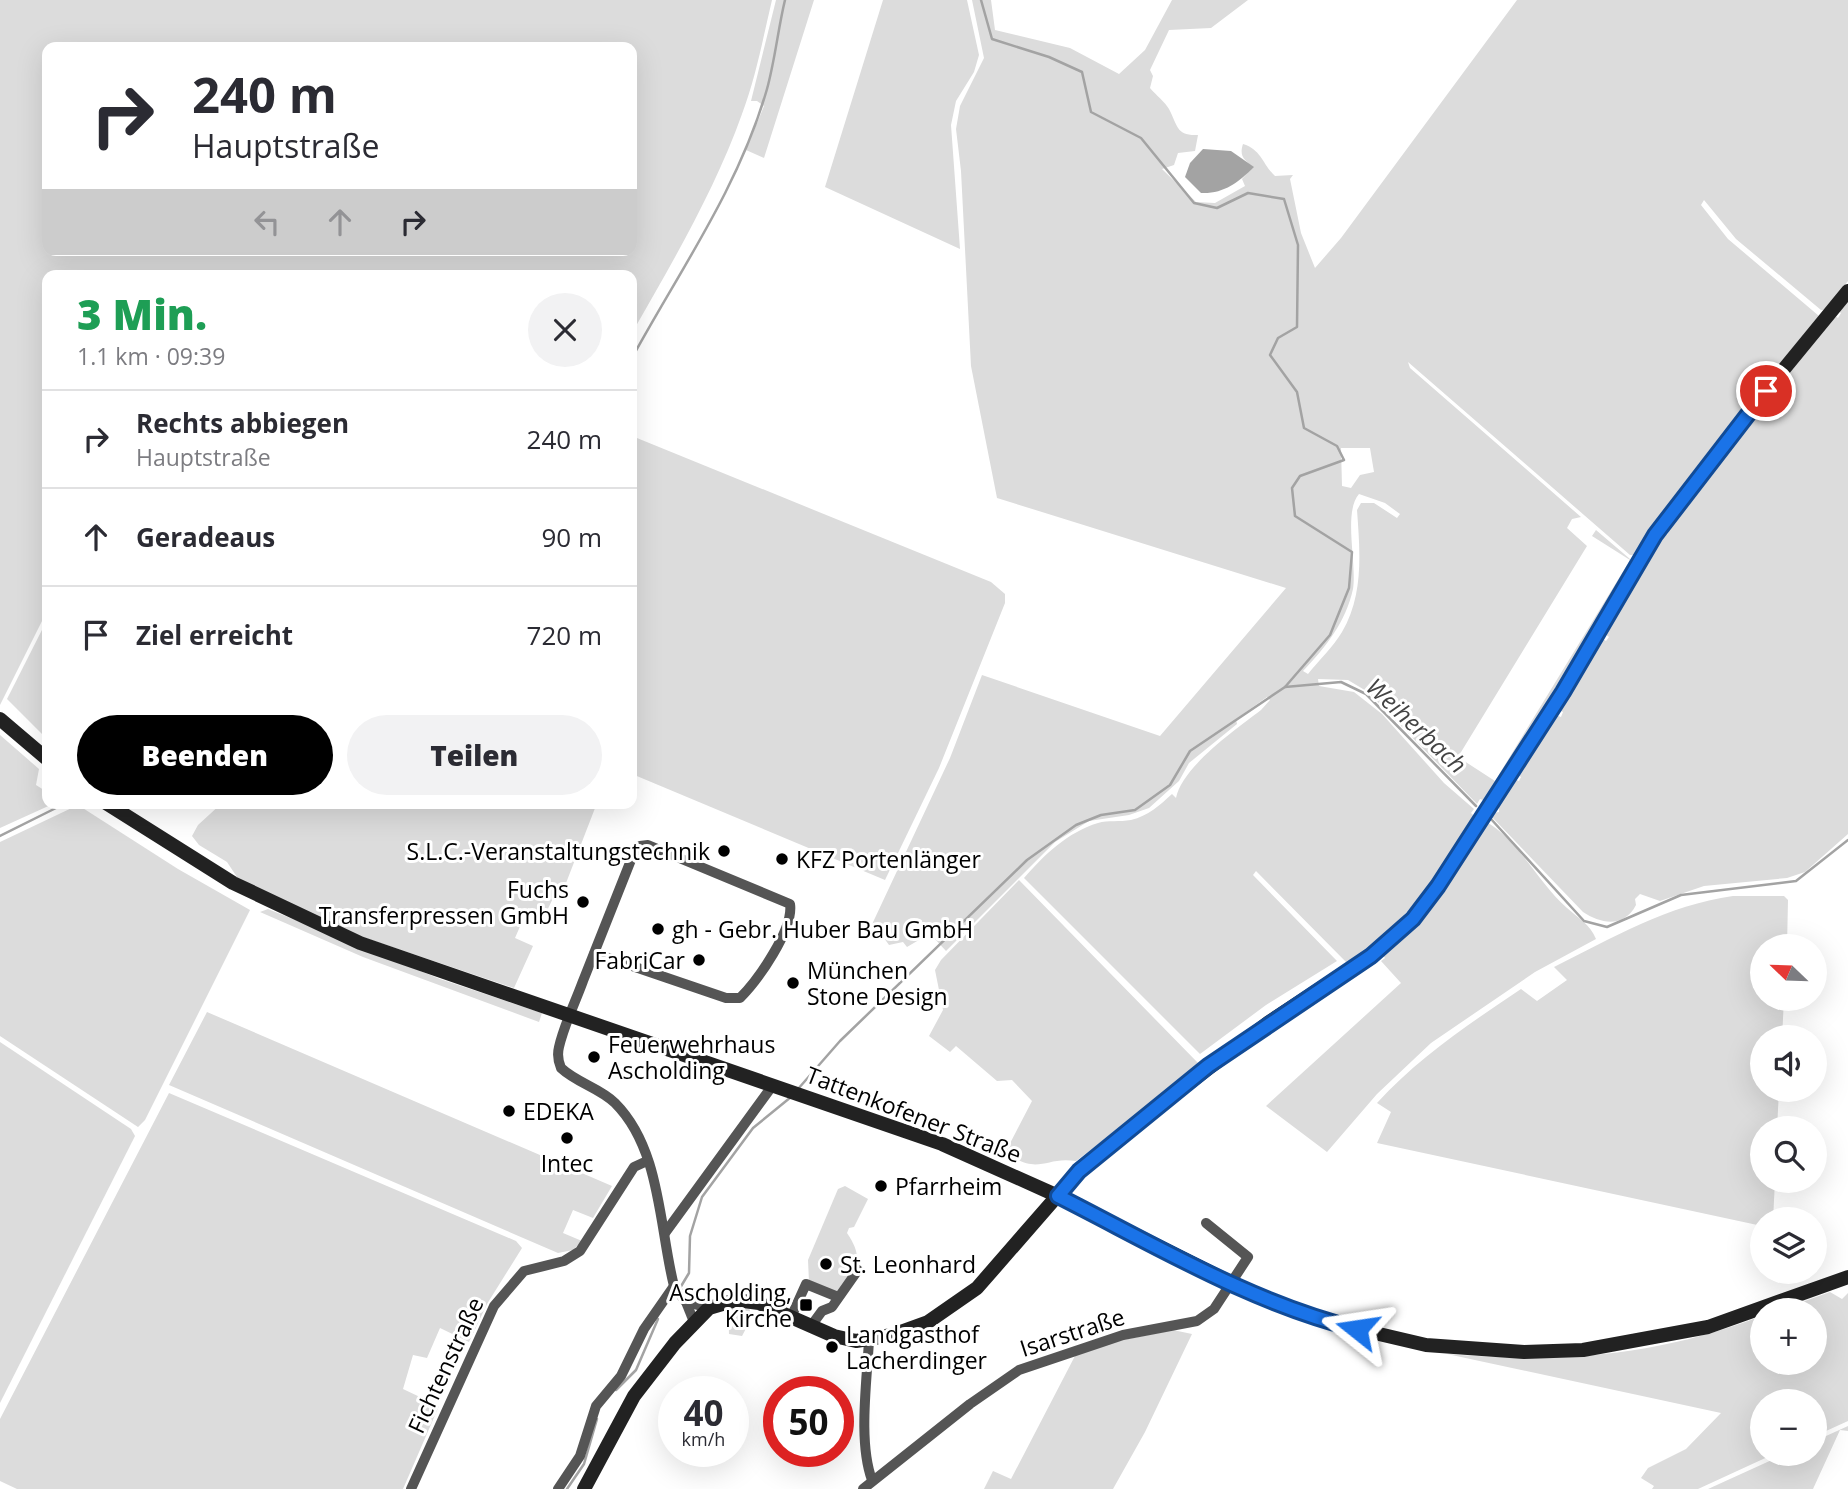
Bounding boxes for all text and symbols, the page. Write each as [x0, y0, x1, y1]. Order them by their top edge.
text: 240 m [192, 61, 337, 127]
icon: right [77, 70, 168, 161]
text: Hauptstraße [192, 124, 379, 167]
icon: left [248, 203, 286, 241]
icon: ahead [321, 203, 359, 241]
icon: right [394, 203, 432, 241]
text: 3 Min. [77, 285, 207, 342]
button: close [528, 293, 602, 367]
text: 1.1 km · 09:39 [77, 340, 225, 372]
pin [1736, 361, 1796, 421]
icon: arrive [1747, 372, 1785, 410]
text: Rechts abbiegen [136, 405, 349, 441]
icon: right [77, 420, 115, 458]
text: 240 m [527, 421, 602, 457]
text: Hauptstraße [136, 441, 271, 473]
icon: ahead [77, 518, 115, 556]
text: Geradeaus [136, 519, 275, 555]
text: 90 m [541, 519, 602, 555]
icon: arrive [77, 616, 115, 654]
text: Ziel erreicht [136, 617, 293, 653]
text: 720 m [527, 617, 602, 653]
water label: Weiherbach [1360, 670, 1474, 780]
button: Beenden [77, 715, 333, 795]
button: Teilen [347, 715, 602, 795]
place label: S.L.C.-Veranstaltungstechnik [407, 835, 710, 867]
marker: S.L.C.-Veranstaltungstechnik [716, 843, 732, 859]
place label: KFZ Portenlänger [796, 843, 981, 875]
marker: KFZ Portenlänger [774, 851, 790, 867]
place label: Fuchs Transferpressen GmbH [319, 873, 569, 931]
marker: Fuchs Transferpressen GmbH [575, 894, 591, 910]
place label: gh - Gebr. Huber Bau GmbH [672, 913, 973, 945]
marker: gh - Gebr. Huber Bau GmbH [650, 921, 666, 937]
north arrow [1750, 934, 1827, 1012]
map controls [1750, 934, 1827, 1466]
place label: FabriCar [594, 944, 686, 976]
marker: FabriCar [691, 952, 707, 968]
place label: München Stone Design [807, 954, 948, 1012]
marker: München Stone Design [785, 975, 801, 991]
button: sound [1750, 1025, 1827, 1102]
place label: Feuerwehrhaus Ascholding [608, 1028, 775, 1086]
marker: Feuerwehrhaus Ascholding [586, 1049, 602, 1065]
street label: Tattenkofener Straße [802, 1058, 1026, 1170]
place label: EDEKA [523, 1095, 594, 1127]
marker: EDEKA [501, 1103, 517, 1119]
button: search [1750, 1116, 1827, 1193]
marker: Intec [559, 1130, 575, 1146]
place label: Intec [541, 1147, 593, 1179]
place label: Pfarrheim [895, 1170, 1002, 1202]
marker: Pfarrheim [873, 1178, 889, 1194]
button: layers [1750, 1207, 1827, 1284]
place label: St. Leonhard [840, 1248, 976, 1280]
marker: St. Leonhard [818, 1256, 834, 1272]
place label: Ascholding, Kirche [669, 1276, 792, 1334]
street label: Fichtenstraße [400, 1292, 490, 1438]
position arrow [1320, 1292, 1394, 1366]
marker: Ascholding, Kirche [798, 1297, 814, 1313]
button: + [1750, 1298, 1827, 1375]
street label: Isarstraße [1016, 1300, 1128, 1364]
place label: Landgasthof Lacherdinger [846, 1318, 988, 1376]
marker: Landgasthof Lacherdinger [824, 1339, 840, 1355]
speed limit sign: 50 [763, 1376, 854, 1467]
text: 40 [683, 1389, 724, 1436]
button: − [1750, 1389, 1827, 1466]
text: km/h [682, 1427, 725, 1451]

